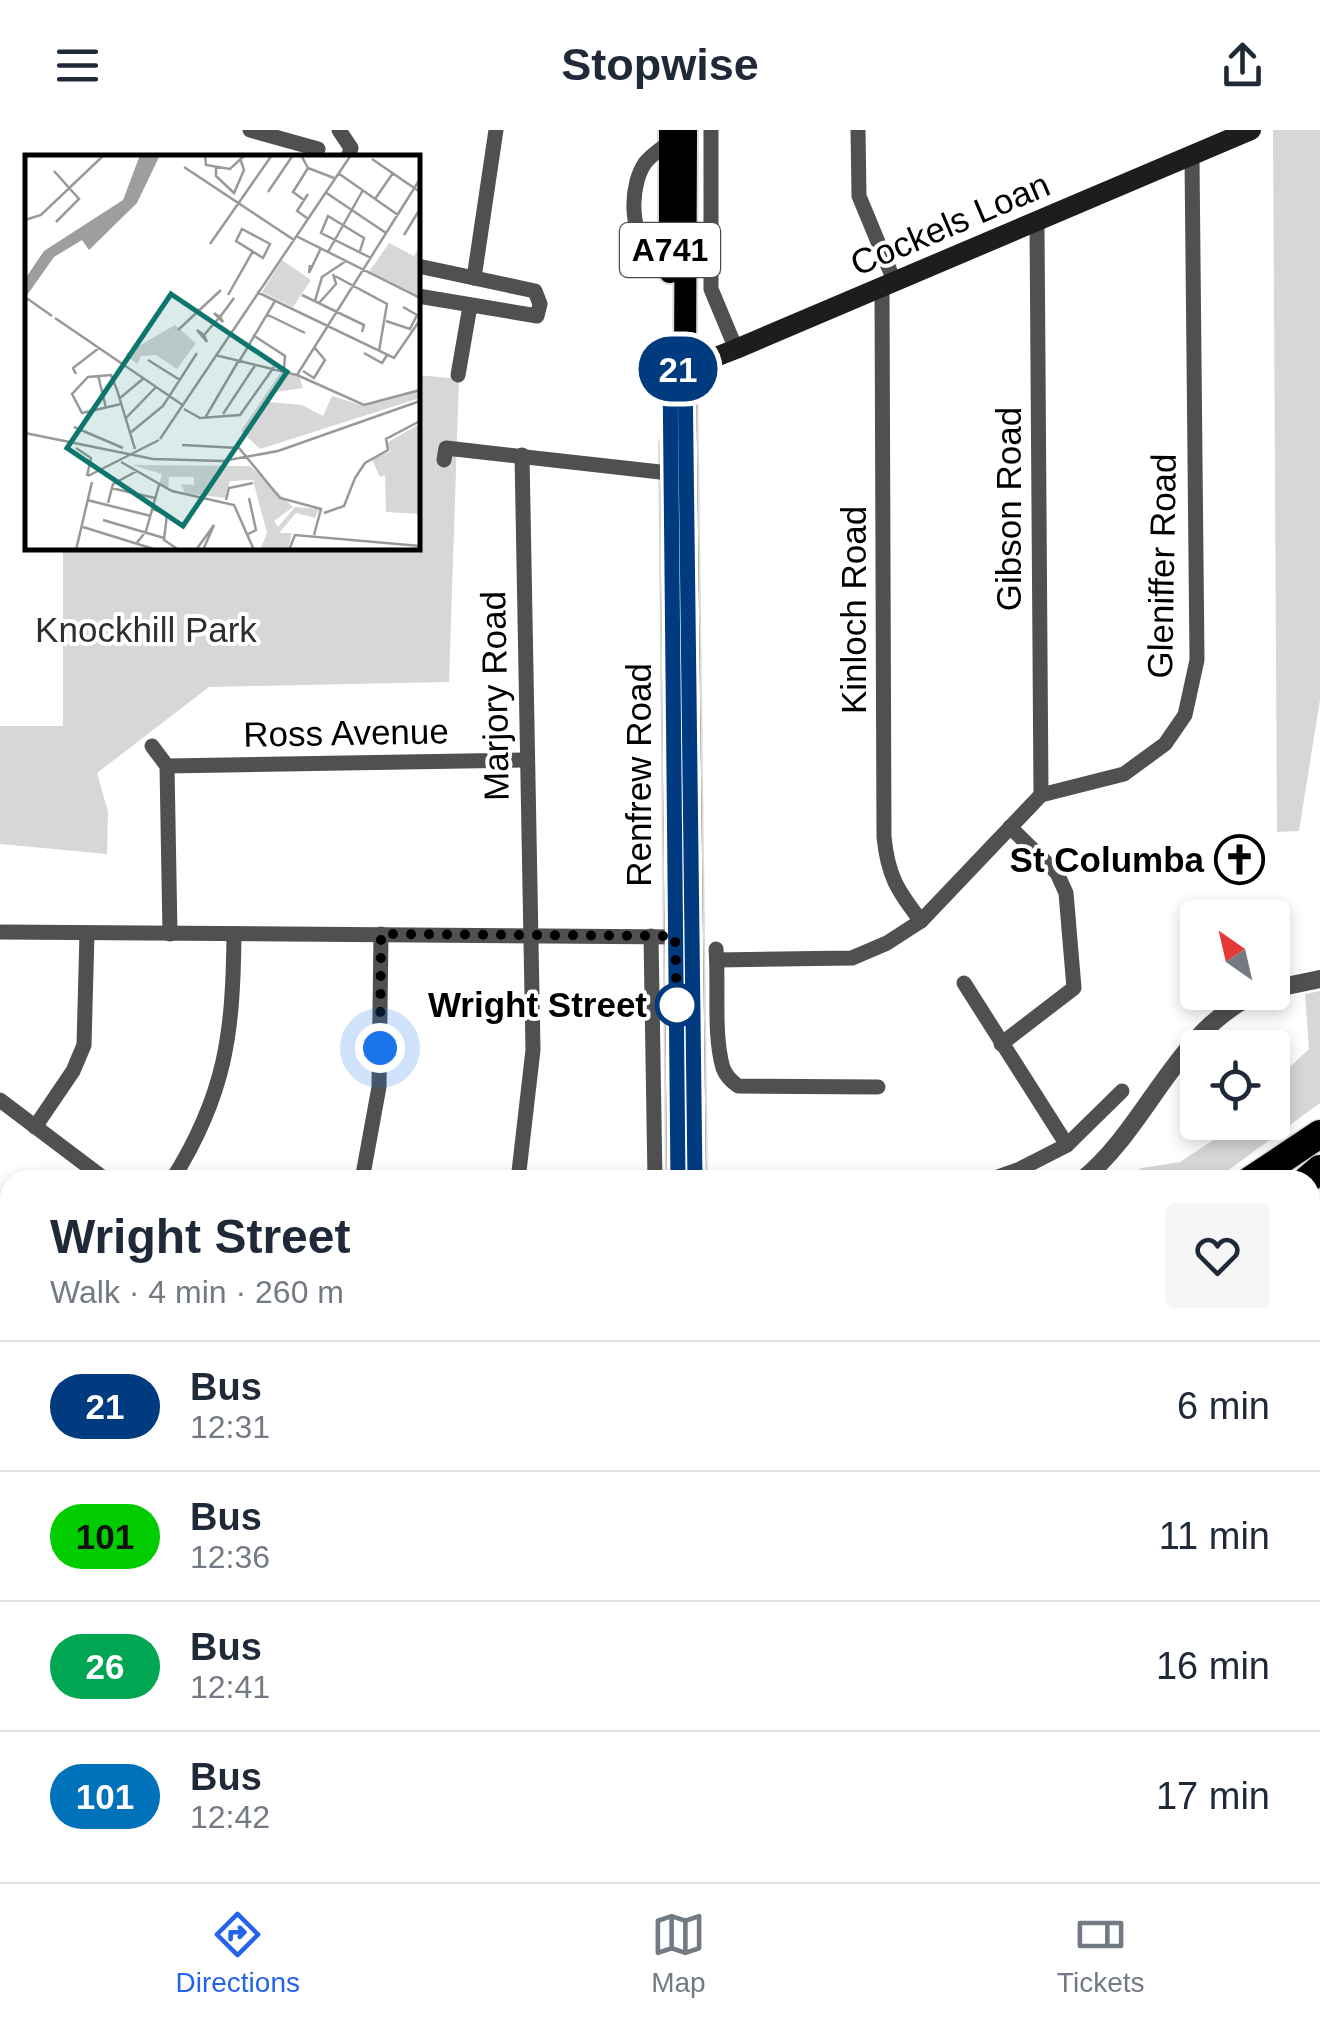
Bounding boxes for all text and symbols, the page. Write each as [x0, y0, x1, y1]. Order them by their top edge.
icon: menu [50, 38, 105, 93]
icon: share [1215, 38, 1270, 93]
text: Stopwise [561, 39, 759, 90]
inset map [25, 155, 420, 550]
street label: Cockels Loan [845, 164, 1055, 283]
road number: A741 [620, 223, 720, 277]
line badge: 21 [633, 336, 723, 402]
text: 21 [659, 350, 697, 389]
street label: Gibson Road [989, 407, 1028, 611]
street label: Gleniffer Road [1140, 453, 1183, 679]
street label: Kinloch Road [834, 506, 873, 714]
street label: Marjory Road [473, 591, 516, 801]
park label: Knockhill Park [35, 610, 257, 649]
street label: Renfrew Road [619, 663, 658, 887]
street label: Ross Avenue [243, 711, 449, 754]
church icon: St Columba [1213, 834, 1265, 886]
place label: St Columba [1010, 840, 1205, 879]
north arrow [1180, 900, 1290, 1010]
map controls [1180, 900, 1290, 1140]
marker: Wright Street [656, 984, 698, 1026]
place label: Wright Street [428, 985, 647, 1024]
your location [355, 1023, 405, 1073]
button: locate [1180, 1030, 1290, 1140]
button: heart [1165, 1203, 1270, 1308]
text: Wright Street [50, 1210, 350, 1263]
text: Walk · 4 min · 260 m [50, 1274, 344, 1310]
text: Bus [190, 1366, 262, 1408]
text: 6 min [1177, 1385, 1270, 1427]
text: 21 [86, 1387, 124, 1426]
text: 12:31 [190, 1409, 270, 1445]
text: Bus [190, 1496, 262, 1538]
text: 11 min [1159, 1515, 1270, 1557]
text: 101 [76, 1517, 134, 1556]
text: 12:36 [190, 1539, 270, 1575]
text: Bus [190, 1626, 262, 1668]
text: 16 min [1156, 1645, 1270, 1687]
text: 26 [86, 1647, 124, 1686]
text: 12:41 [190, 1669, 270, 1705]
text: Bus [190, 1756, 262, 1798]
text: 17 min [1156, 1775, 1270, 1817]
text: 101 [76, 1777, 134, 1816]
text: 12:42 [190, 1799, 270, 1835]
tab: Directions [175, 1907, 300, 1999]
tab: Map [651, 1907, 706, 1999]
tab: Tickets [1057, 1907, 1145, 1999]

